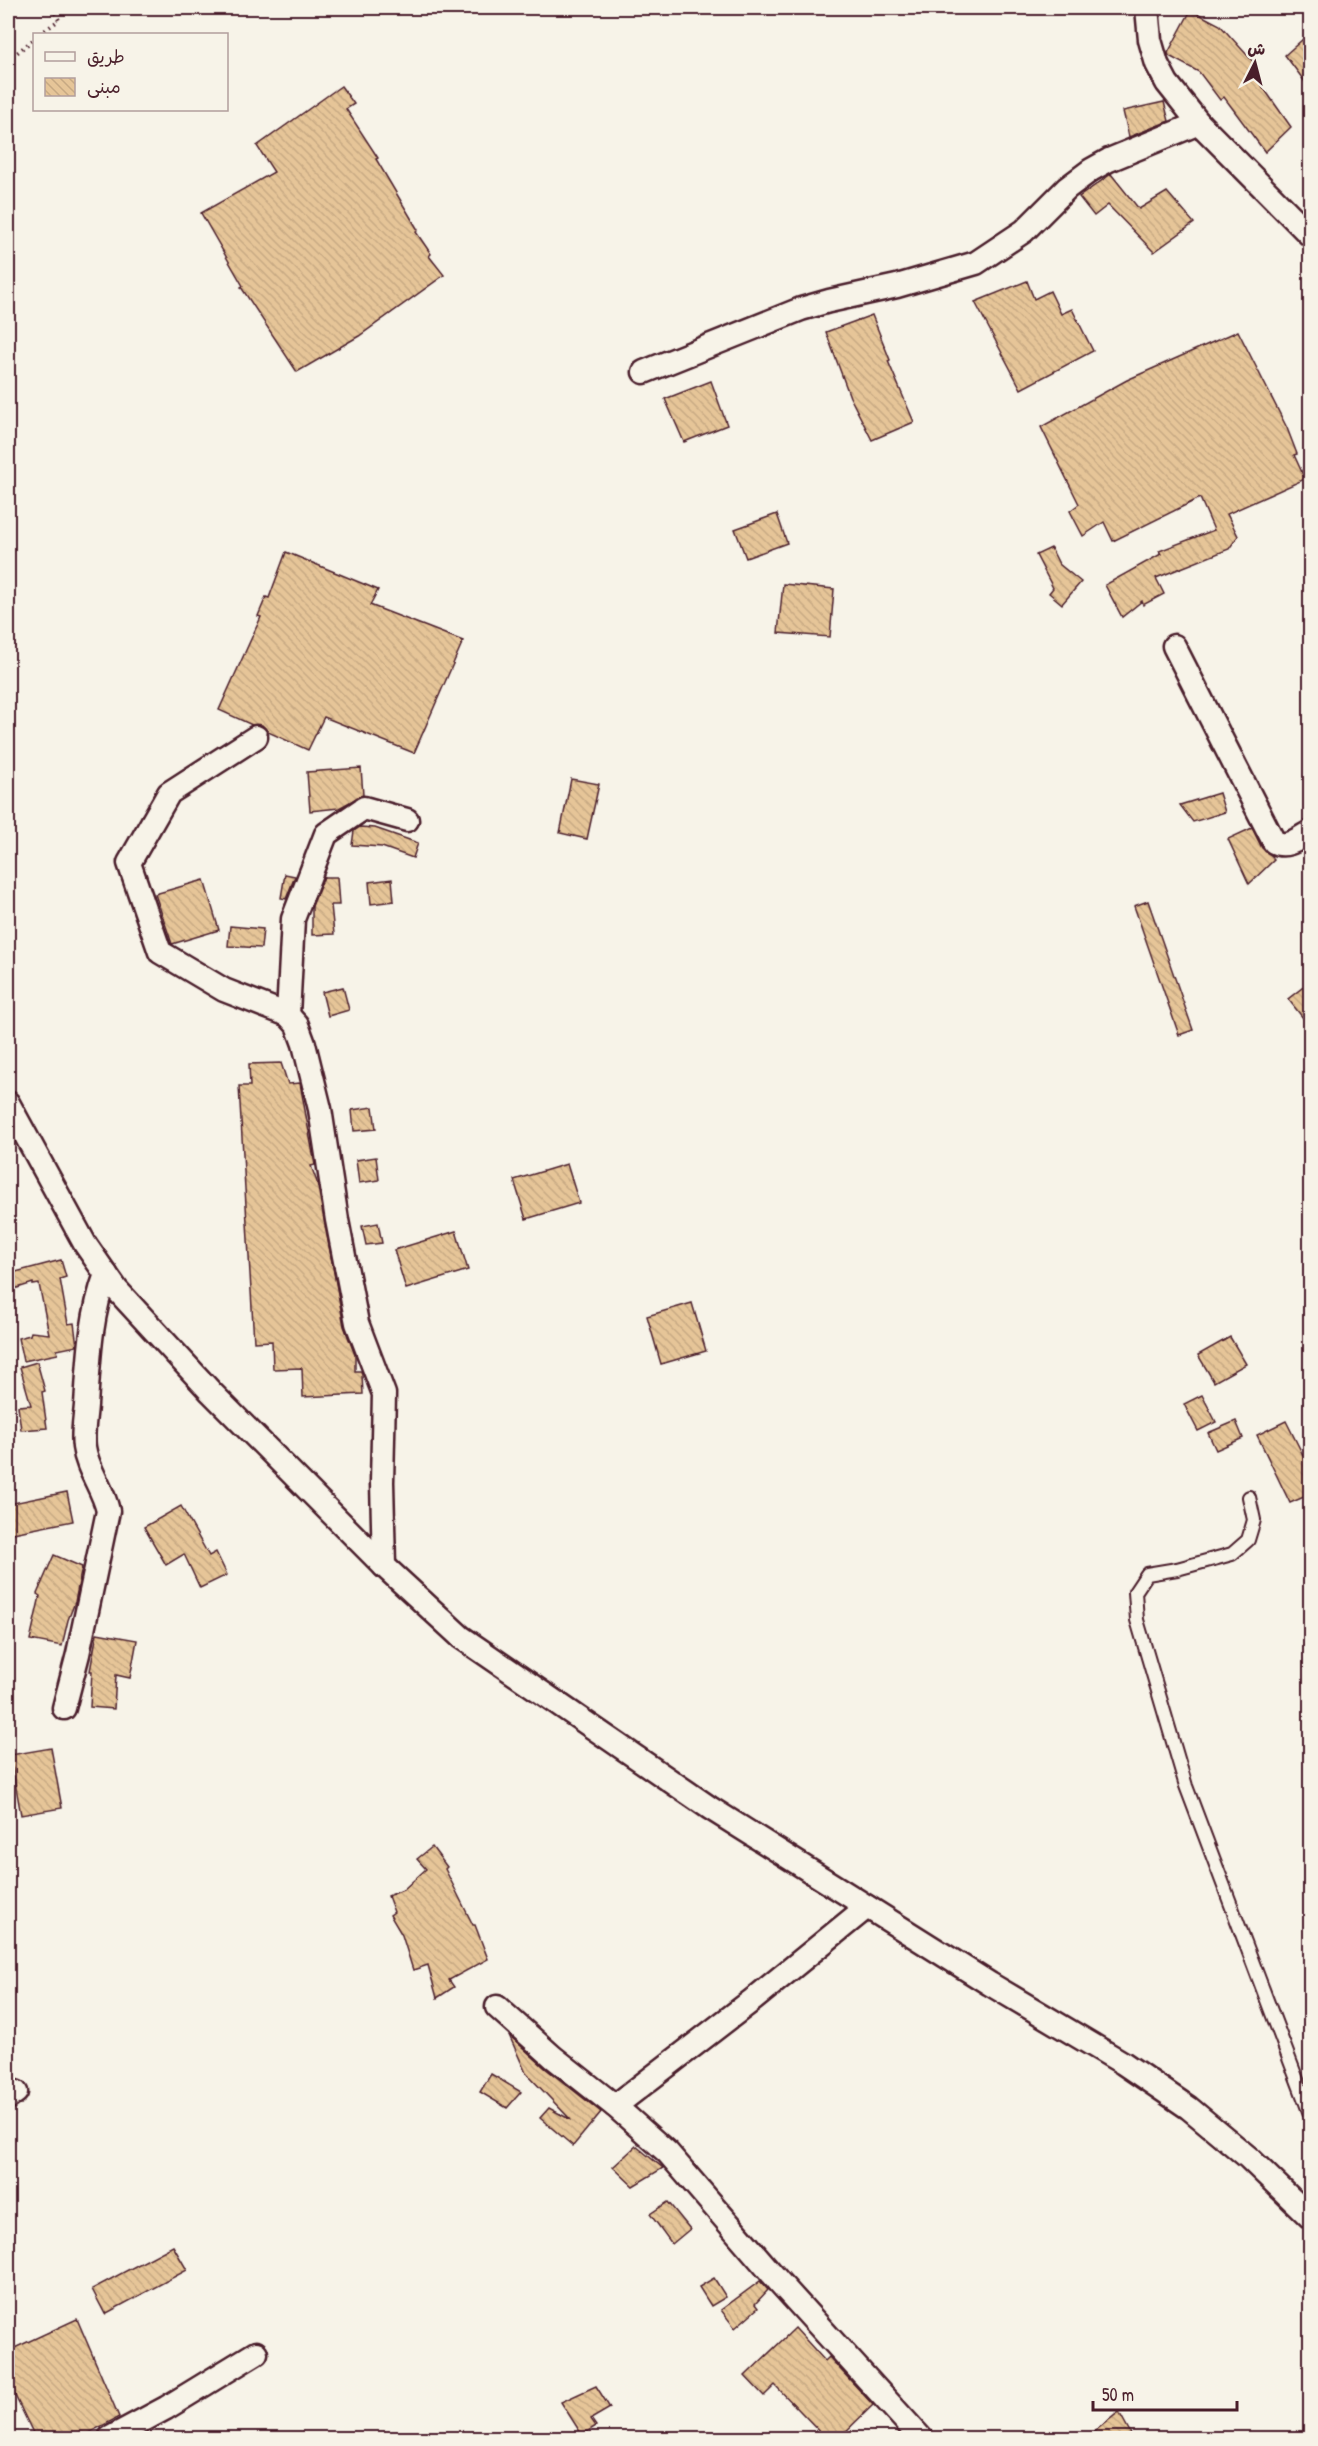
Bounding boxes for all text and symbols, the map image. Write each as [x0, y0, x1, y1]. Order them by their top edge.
legend [33, 33, 228, 111]
north arrow [1225, 33, 1285, 93]
text: ش [1247, 36, 1266, 60]
text: طريق [87, 44, 125, 69]
text: مبنى [87, 74, 121, 99]
scale bar [1093, 2374, 1237, 2412]
text: 50 m [1102, 2382, 1134, 2407]

